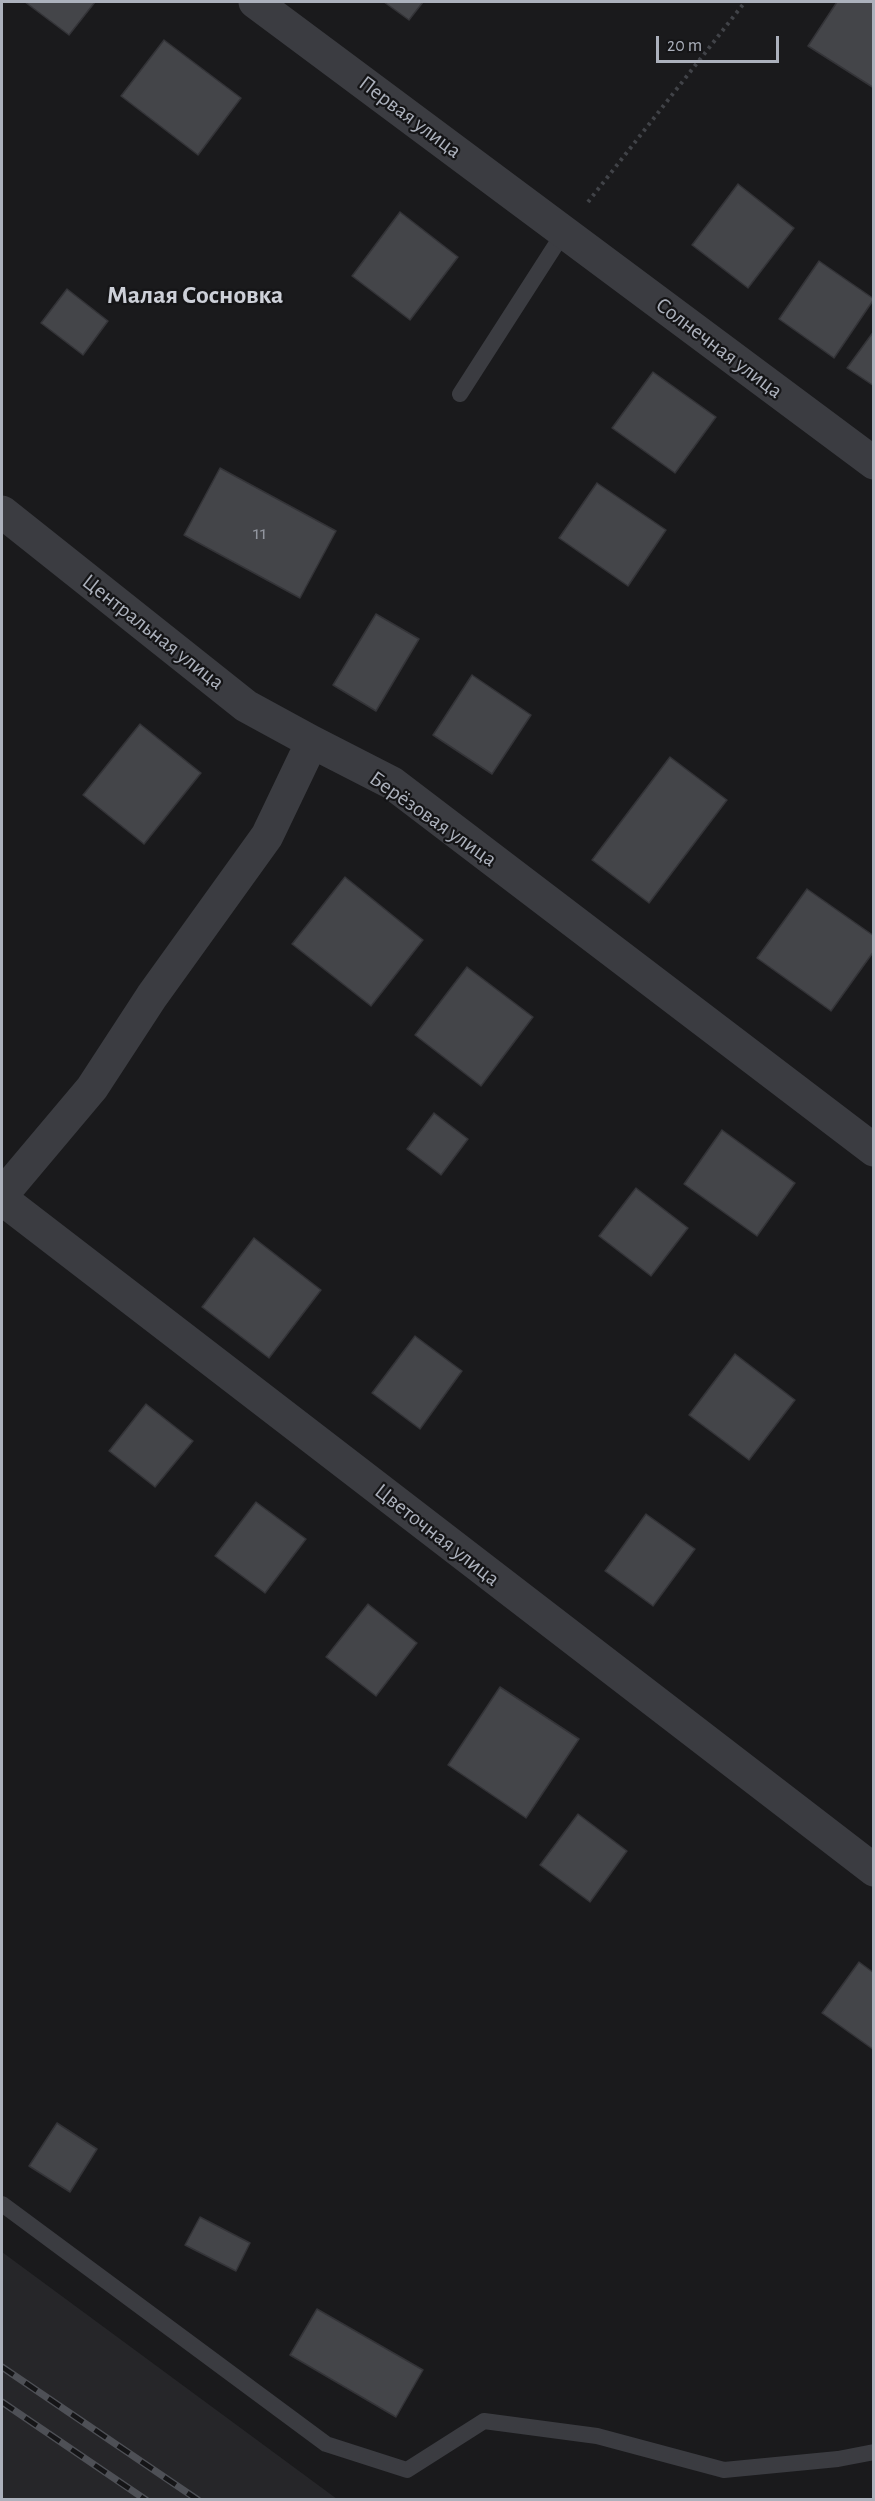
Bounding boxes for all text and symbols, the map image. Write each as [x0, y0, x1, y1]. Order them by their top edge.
scale bar [659, 24, 782, 62]
text: 20 m [667, 37, 702, 55]
street label: Первая улица [354, 70, 466, 164]
district label: Малая Сосновка [107, 279, 283, 311]
street label: Солнечная улица [650, 292, 788, 404]
house number: 11 [253, 521, 267, 545]
street label: Центральная улица [77, 568, 229, 696]
street label: Берёзовая улица [364, 765, 502, 873]
street label: Цветочная улица [369, 1478, 505, 1592]

